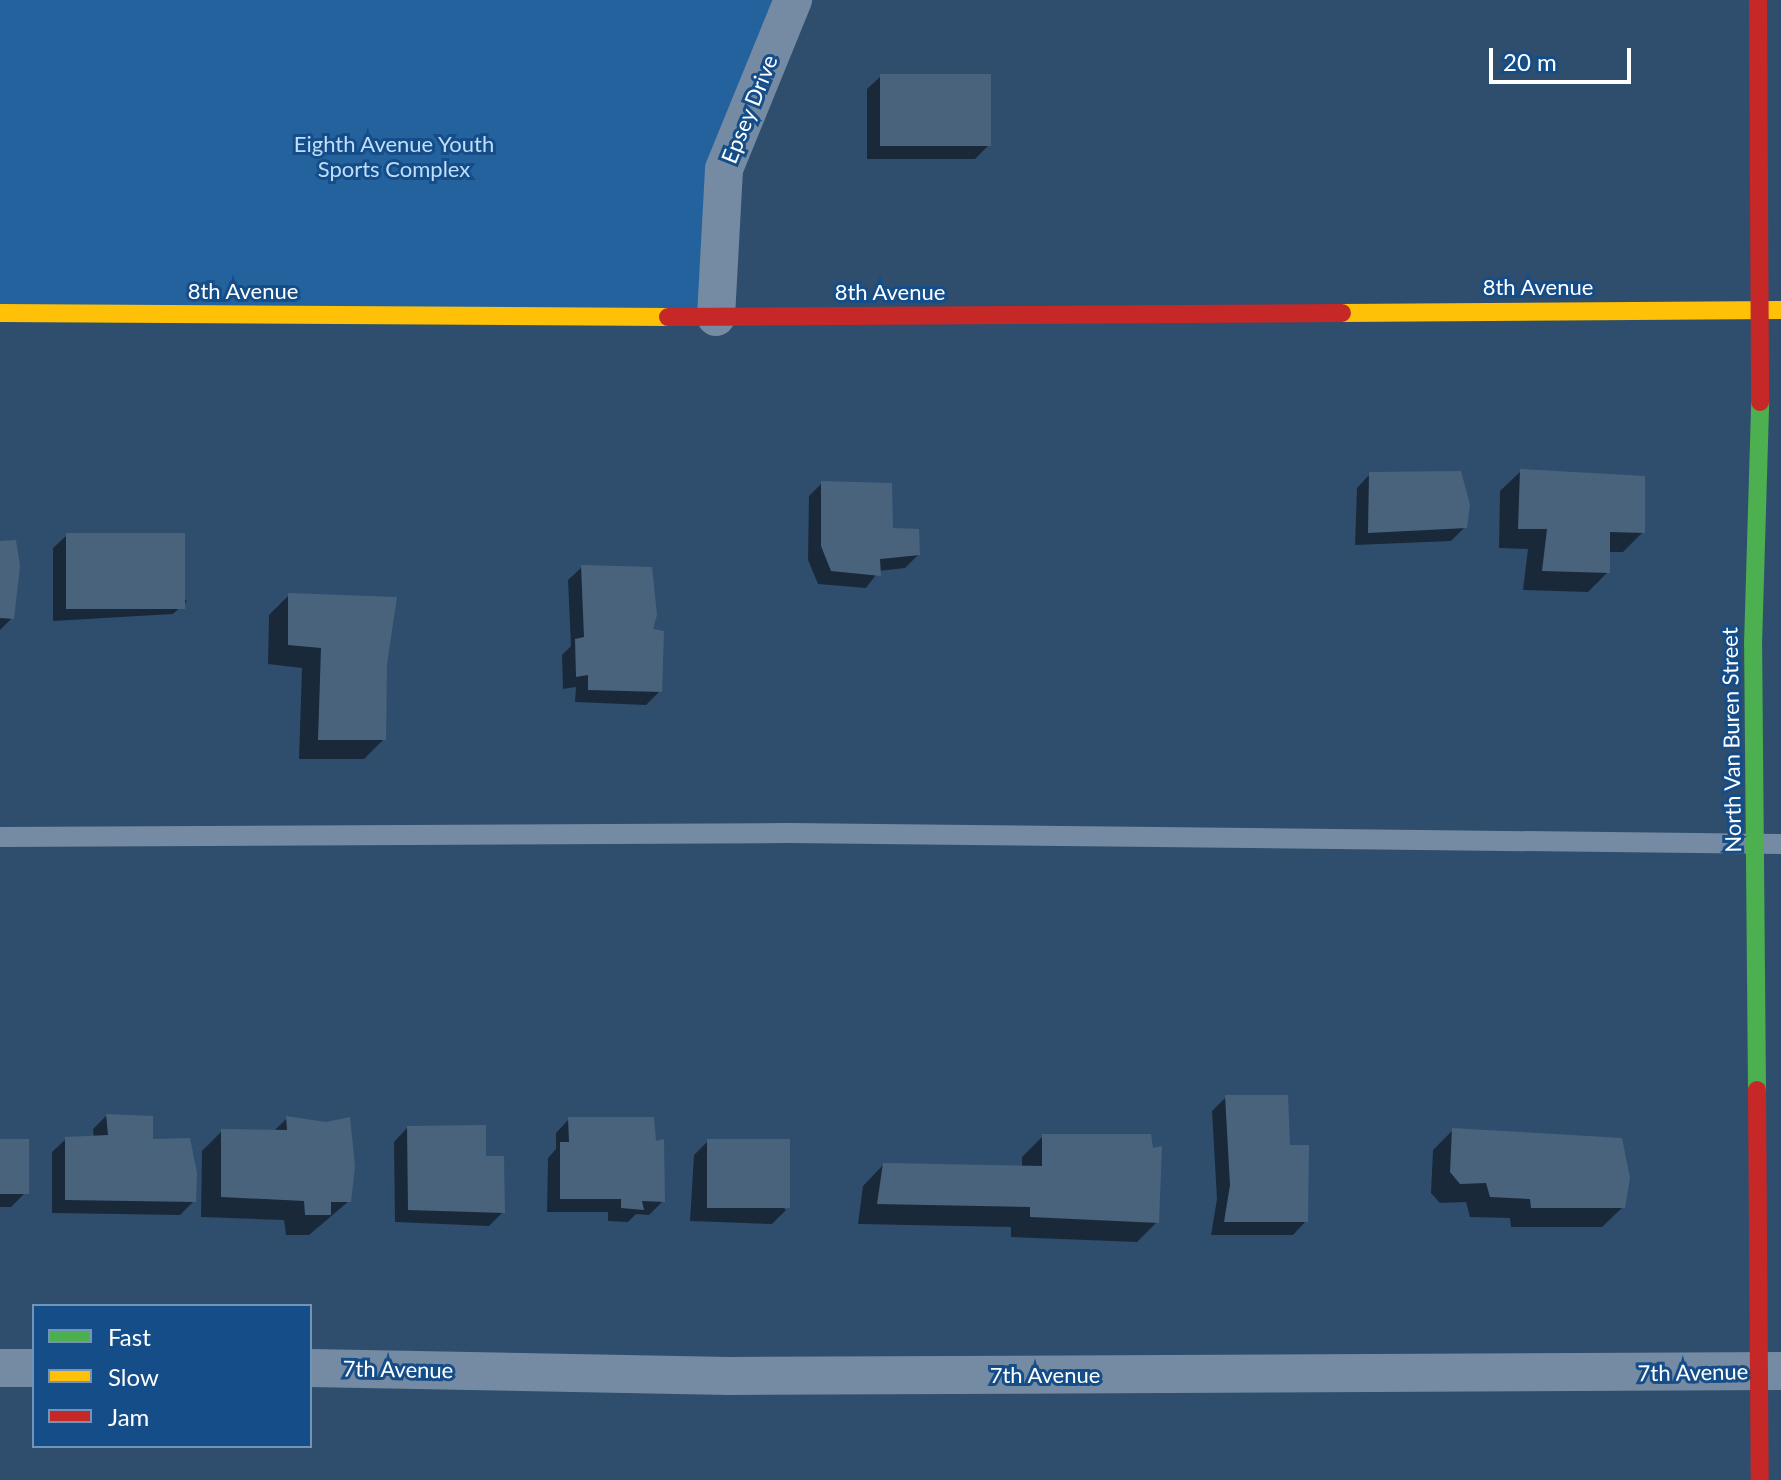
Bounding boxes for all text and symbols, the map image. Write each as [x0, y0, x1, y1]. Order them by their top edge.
scale bar [1493, 32, 1635, 82]
text: 20 m [1503, 47, 1557, 76]
street label: Epsey Drive [715, 51, 783, 167]
park label: Eighth Avenue Youth Sports Complex [293, 130, 495, 182]
street label: 8th Avenue [1482, 274, 1594, 300]
street label: 8th Avenue [187, 278, 299, 304]
street label: 8th Avenue [834, 279, 946, 305]
street label: North Van Buren Street [1716, 627, 1746, 853]
legend [32, 1304, 312, 1448]
text: Fast [108, 1322, 151, 1351]
street label: 7th Avenue [342, 1355, 454, 1383]
street label: 7th Avenue [1637, 1358, 1749, 1386]
text: Slow [108, 1362, 159, 1391]
street label: 7th Avenue [989, 1362, 1101, 1388]
text: Jam [108, 1402, 149, 1431]

